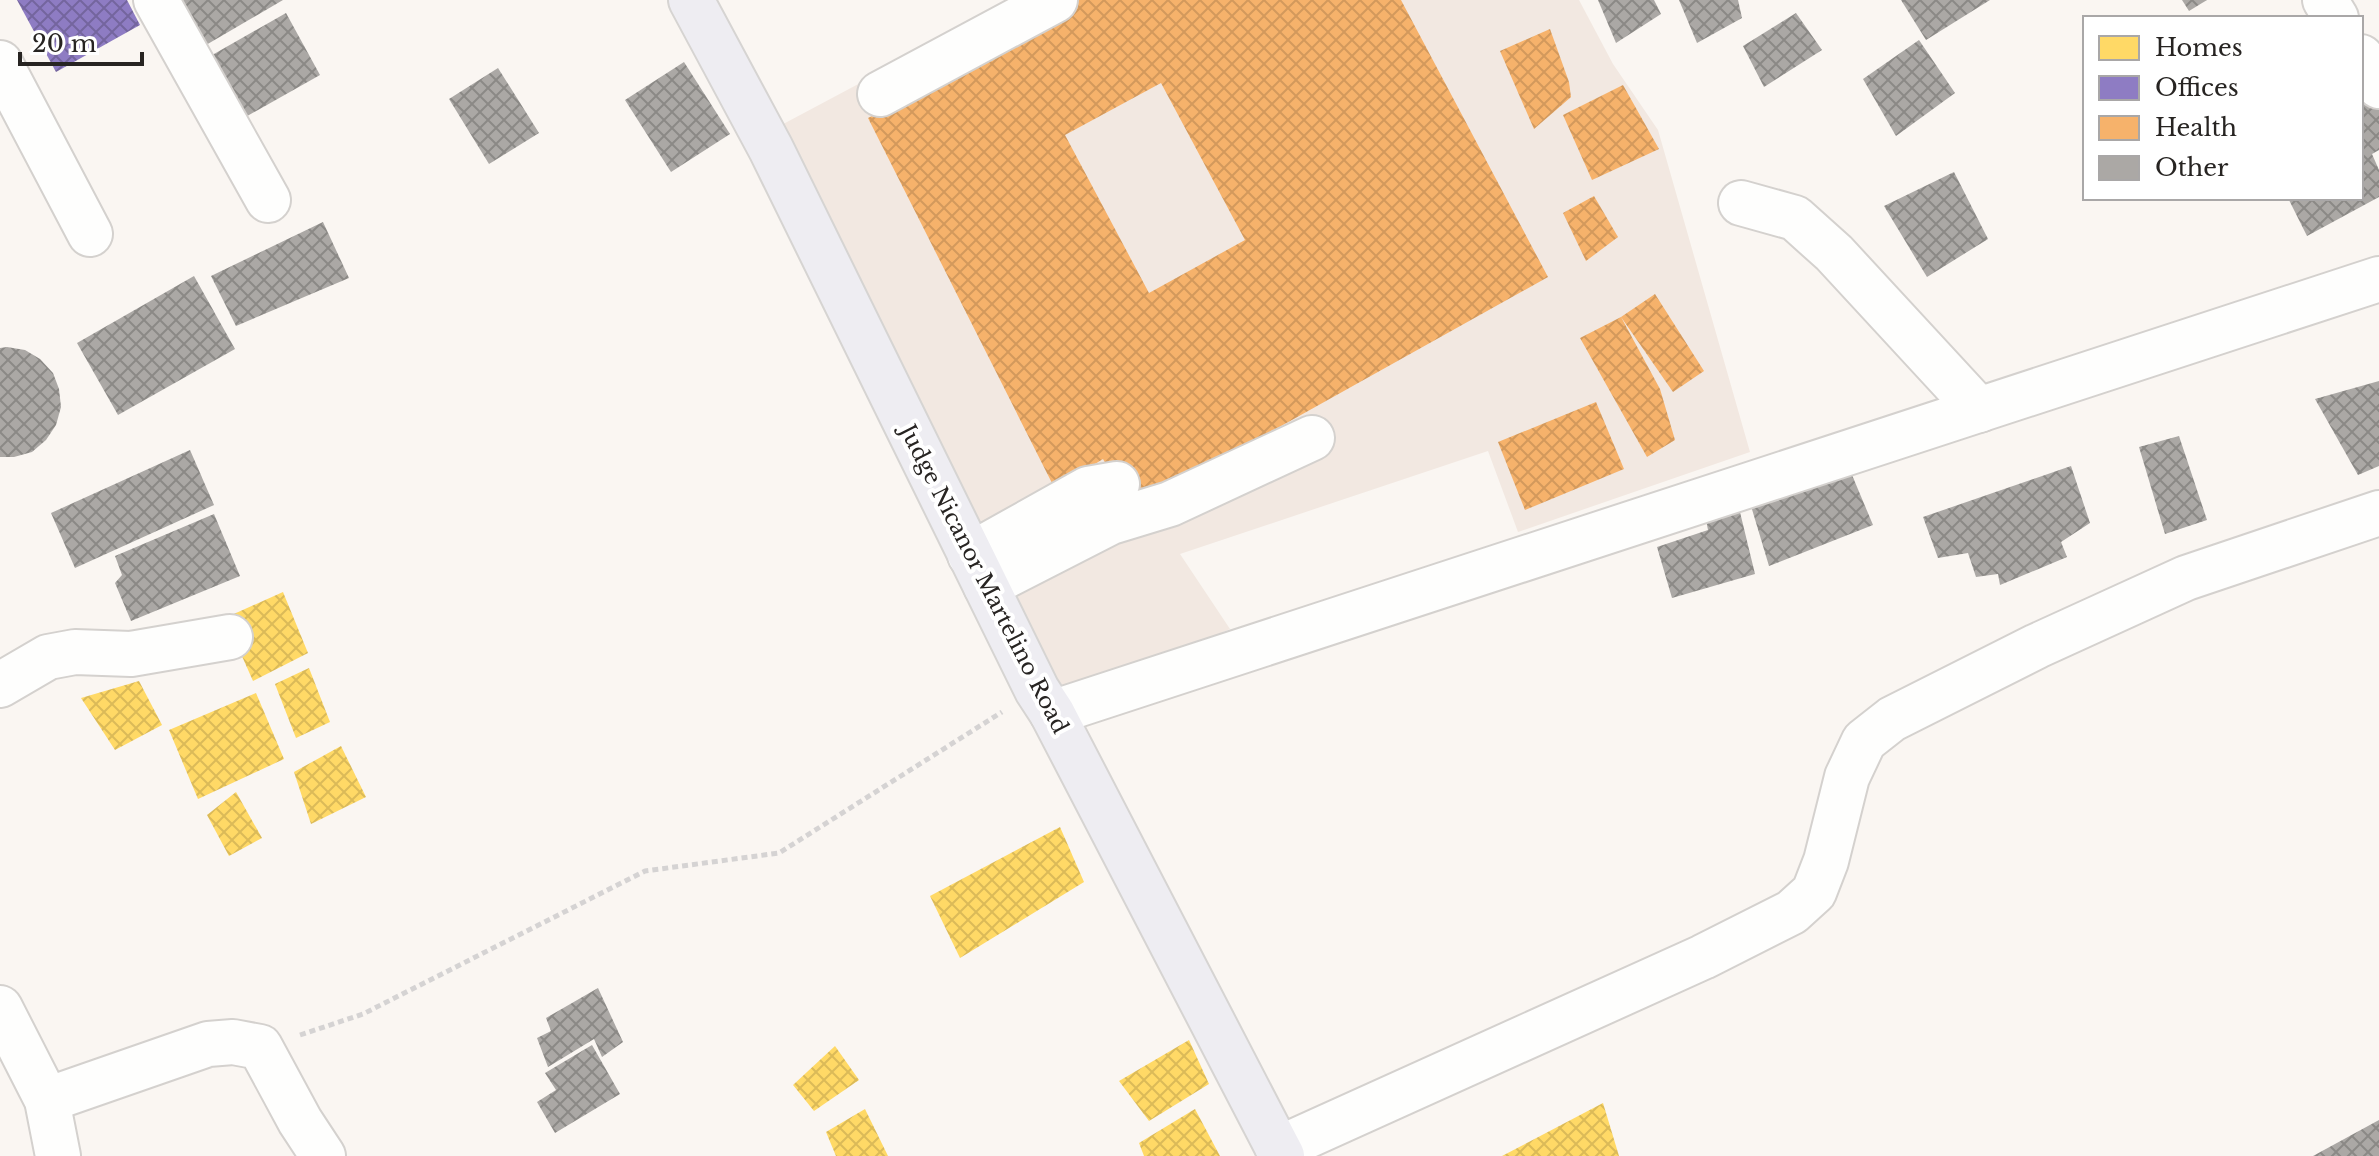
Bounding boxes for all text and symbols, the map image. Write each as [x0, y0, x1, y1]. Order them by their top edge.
scale bar [20, 16, 142, 66]
legend [2083, 16, 2363, 200]
text: 20 m [32, 29, 97, 58]
text: Homes [2155, 33, 2243, 62]
text: Offices [2155, 73, 2239, 102]
text: Health [2155, 113, 2237, 142]
text: Other [2155, 153, 2229, 182]
street label: Judge Nicanor Martelino Road [893, 417, 1074, 738]

